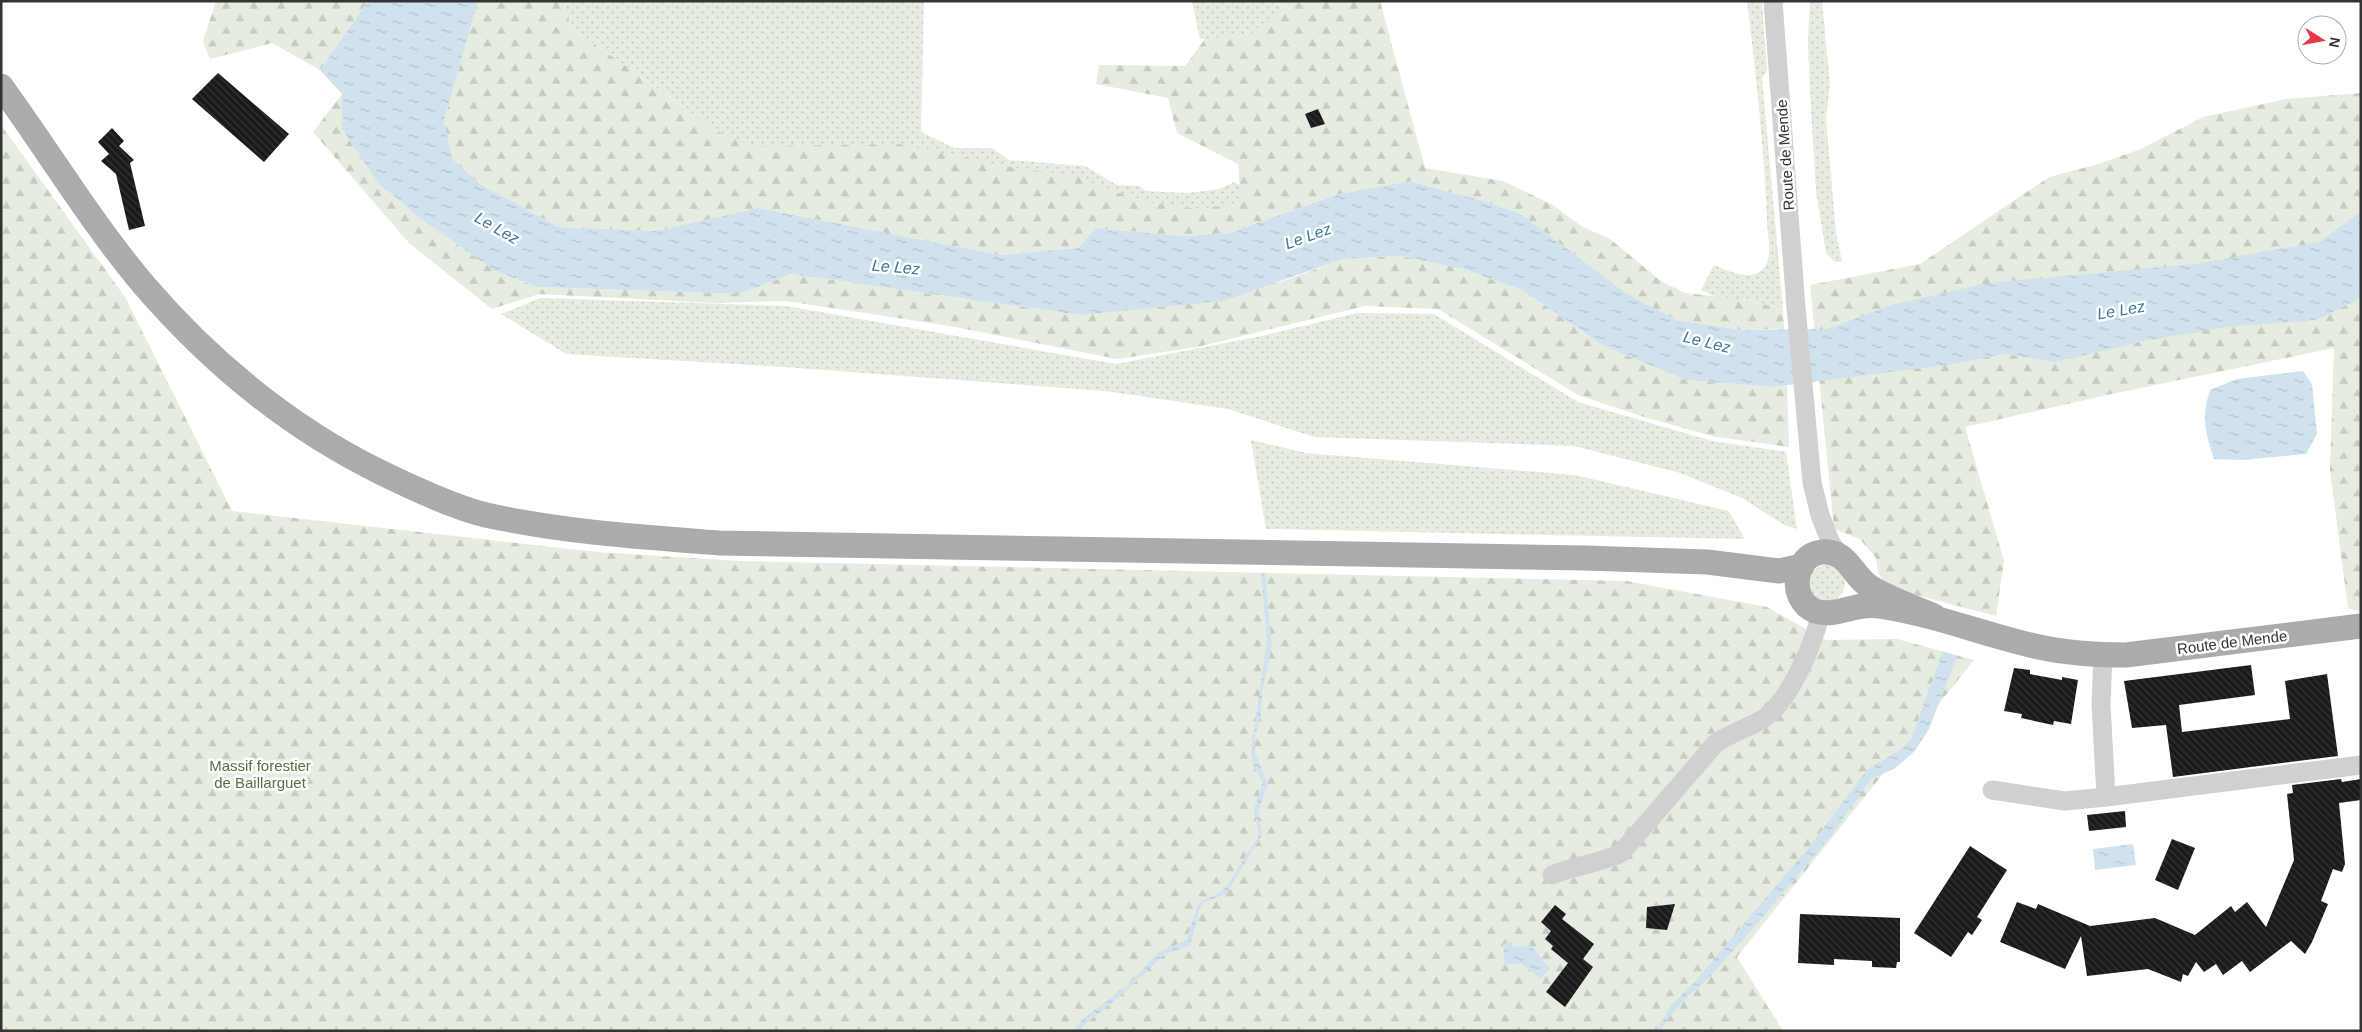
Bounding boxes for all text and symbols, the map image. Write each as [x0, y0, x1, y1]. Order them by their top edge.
north arrow [2297, 15, 2347, 65]
text: N [2326, 36, 2344, 49]
street label: Route de Mende [1773, 99, 1797, 211]
water label: Le Lez [472, 209, 522, 247]
water label: Le Lez [1283, 220, 1333, 252]
water label: Le Lez [871, 256, 921, 278]
water label: Le Lez [2096, 297, 2146, 323]
water label: Le Lez [1682, 328, 1732, 356]
street label: Route de Mende [2176, 627, 2288, 657]
park label: Massif forestier de Baillarguet [209, 757, 311, 791]

